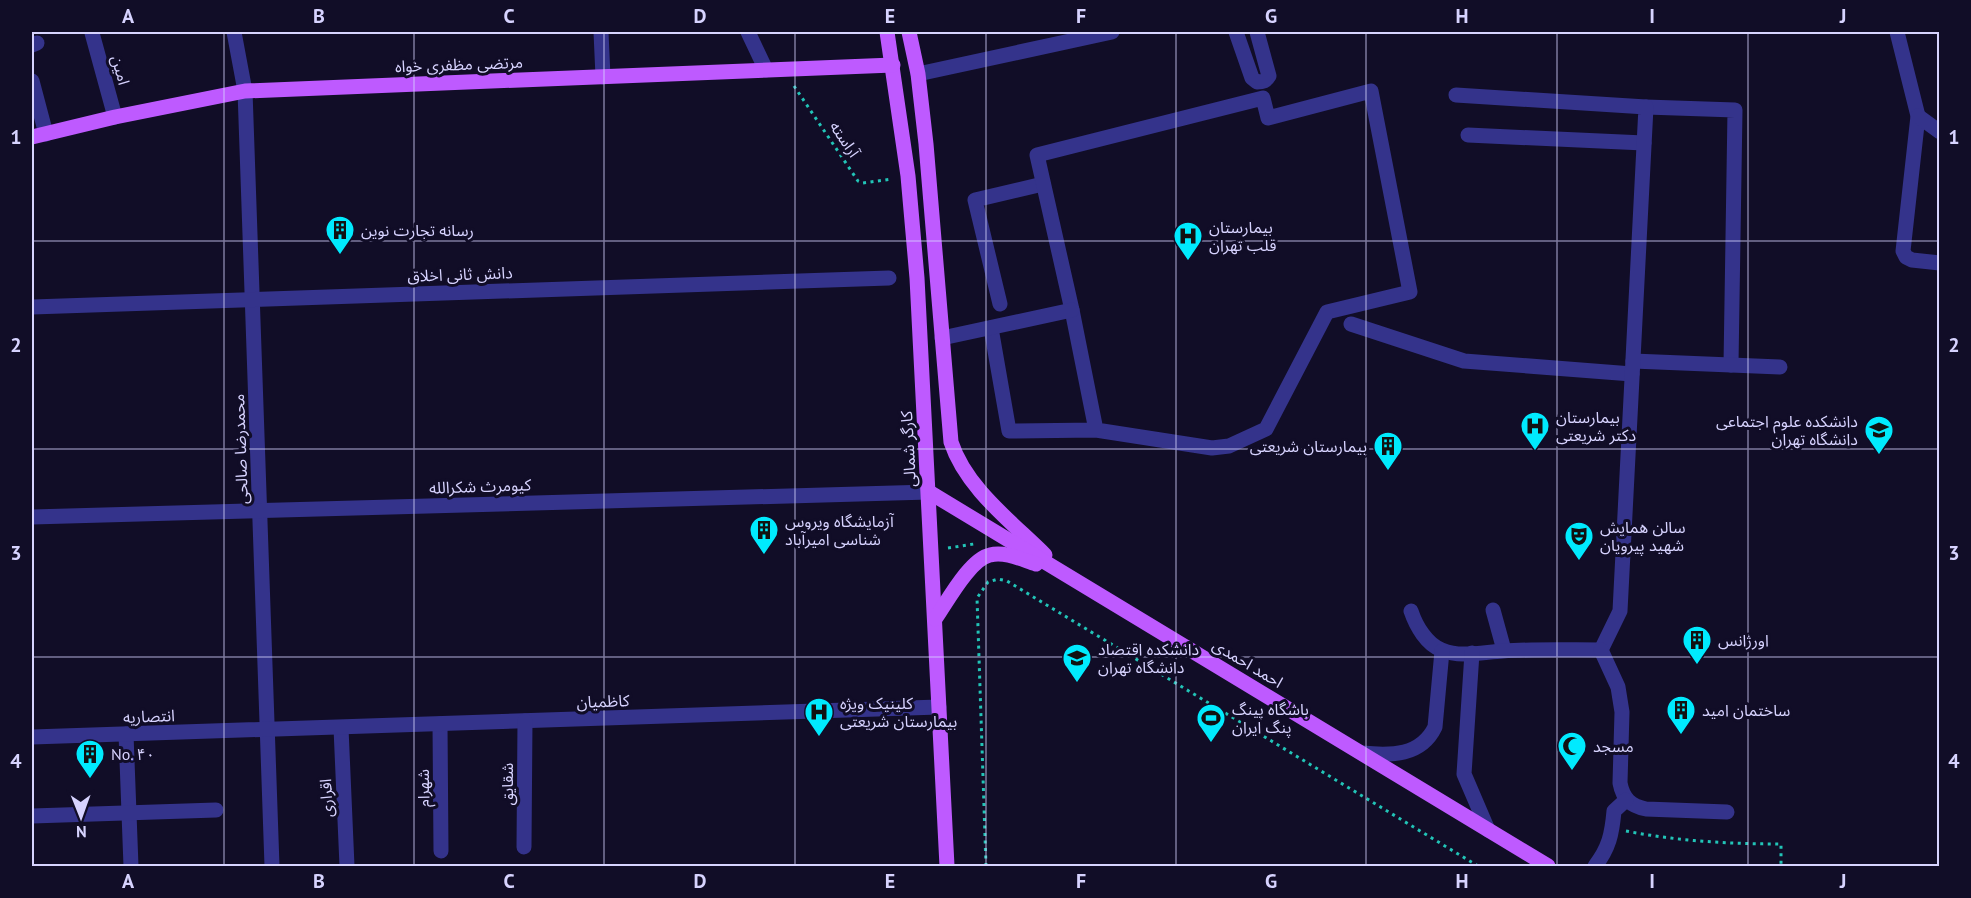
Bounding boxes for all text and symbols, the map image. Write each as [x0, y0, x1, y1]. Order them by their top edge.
text: A [122, 3, 135, 29]
text: B [313, 3, 325, 29]
text: C [503, 3, 515, 29]
text: D [694, 3, 707, 29]
text: E [885, 3, 895, 29]
text: F [1076, 3, 1086, 29]
text: G [1265, 3, 1277, 29]
text: H [1455, 3, 1469, 29]
text: I [1649, 3, 1655, 29]
text: J [1839, 3, 1846, 29]
street label: مرتضی مظفری خواه [395, 52, 523, 76]
street label: امین [107, 53, 135, 87]
street label: آراسته [826, 117, 865, 162]
text: 1 [10, 124, 22, 150]
text: 1 [1948, 124, 1960, 150]
building icon: رسانه تجارت نوین [324, 214, 356, 256]
place label: بیمارستان قلب تهران [1209, 217, 1276, 255]
place label: رسانه تجارت نوین [361, 220, 474, 240]
hospital icon: بیمارستان قلب تهران [1172, 220, 1204, 262]
street label: دانش ثانی اخلاق [407, 262, 513, 286]
text: 2 [10, 332, 22, 358]
text: 2 [1948, 332, 1960, 358]
street label: محمدرضا صالحی [228, 394, 252, 504]
place label: بیمارستان دکتر شریعتی [1556, 407, 1636, 445]
street label: کارگر شمالی [896, 410, 920, 488]
hospital icon: بیمارستان دکتر شریعتی [1519, 410, 1551, 452]
place label: دانشکده علوم اجتماعی دانشگاه تهران [1716, 411, 1858, 449]
school or university icon: دانشکده علوم اجتماعی دانشگاه تهران [1863, 414, 1895, 456]
building icon: بیمارستان شریعتی [1372, 430, 1404, 472]
place label: بیمارستان شریعتی [1250, 436, 1367, 456]
street label: کیومرث شکرالله [429, 474, 532, 498]
place label: آزمایشگاه ویروس شناسی امیرآباد [785, 511, 895, 549]
building icon: آزمایشگاه ویروس شناسی امیرآباد [748, 514, 780, 556]
place label: سالن همایش شهید پیرویان [1600, 517, 1686, 556]
theatre icon: سالن همایش شهید پیرویان [1563, 520, 1595, 562]
text: 3 [10, 540, 22, 566]
text: 3 [1948, 540, 1960, 566]
building icon: اورژانس [1681, 624, 1713, 666]
place label: اورژانس [1718, 630, 1769, 650]
street label: احمد احمدی [1209, 634, 1287, 692]
place label: دانشکده اقتصاد دانشگاه تهران [1098, 639, 1199, 677]
school or university icon: دانشکده اقتصاد دانشگاه تهران [1061, 642, 1093, 684]
street label: کاظمیان [576, 690, 630, 712]
place label: کلینیک ویژه بیمارستان شریعتی [840, 693, 957, 731]
building icon: ساختمان امید [1665, 694, 1697, 736]
hospital icon: کلینیک ویژه بیمارستان شریعتی [803, 696, 835, 738]
place label: باشگاه پینگ پنگ ایران [1232, 699, 1309, 738]
place label: ساختمان امید [1702, 700, 1790, 720]
sports icon: باشگاه پینگ پنگ ایران [1195, 702, 1227, 744]
street label: انتصاریه [123, 705, 175, 727]
mosque icon: مسجد [1556, 730, 1588, 772]
place label: مسجد [1593, 736, 1634, 756]
building icon: No. ۴۰ [74, 738, 106, 780]
place label: No. ۴۰ [111, 744, 155, 764]
text: 4 [10, 748, 22, 774]
text: 4 [1948, 748, 1960, 774]
street label: شقایق [497, 763, 518, 805]
street label: شهرام [413, 769, 436, 807]
street label: اقراری [315, 778, 337, 818]
north arrow [51, 787, 111, 847]
text: N [76, 822, 87, 842]
text: A [122, 868, 135, 894]
text: B [313, 868, 325, 894]
text: C [503, 868, 515, 894]
text: D [694, 868, 707, 894]
text: E [885, 868, 895, 894]
text: F [1076, 868, 1086, 894]
text: G [1265, 868, 1277, 894]
text: H [1455, 868, 1469, 894]
text: I [1649, 868, 1655, 894]
text: J [1839, 868, 1846, 894]

